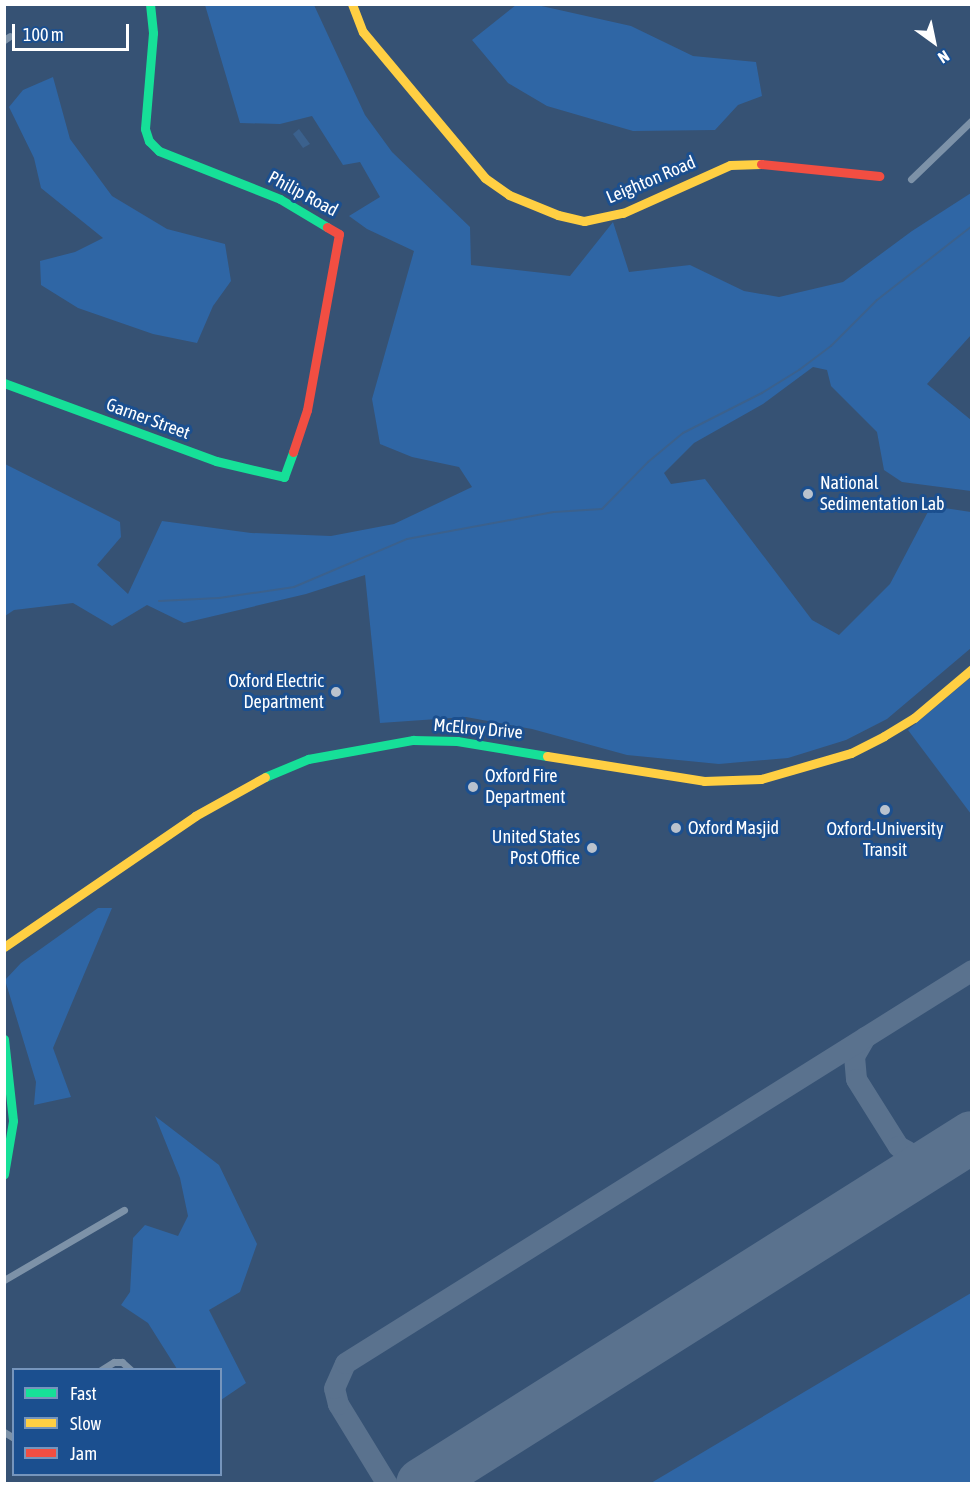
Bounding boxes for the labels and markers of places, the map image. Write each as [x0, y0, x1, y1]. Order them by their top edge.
place label: National Sedimentation Lab [820, 473, 945, 516]
marker: National Sedimentation Lab [801, 487, 815, 501]
place label: Oxford Electric Department [228, 671, 324, 714]
marker: Oxford Electric Department [329, 685, 343, 699]
place label: Oxford Fire Department [485, 766, 566, 808]
marker: Oxford Fire Department [466, 780, 480, 794]
marker: Oxford-University Transit [878, 803, 892, 817]
place label: Oxford Masjid [688, 817, 779, 839]
place label: Oxford-University Transit [827, 819, 943, 862]
marker: Oxford Masjid [669, 821, 683, 835]
place label: United States Post Office [492, 827, 580, 870]
marker: United States Post Office [585, 841, 599, 855]

